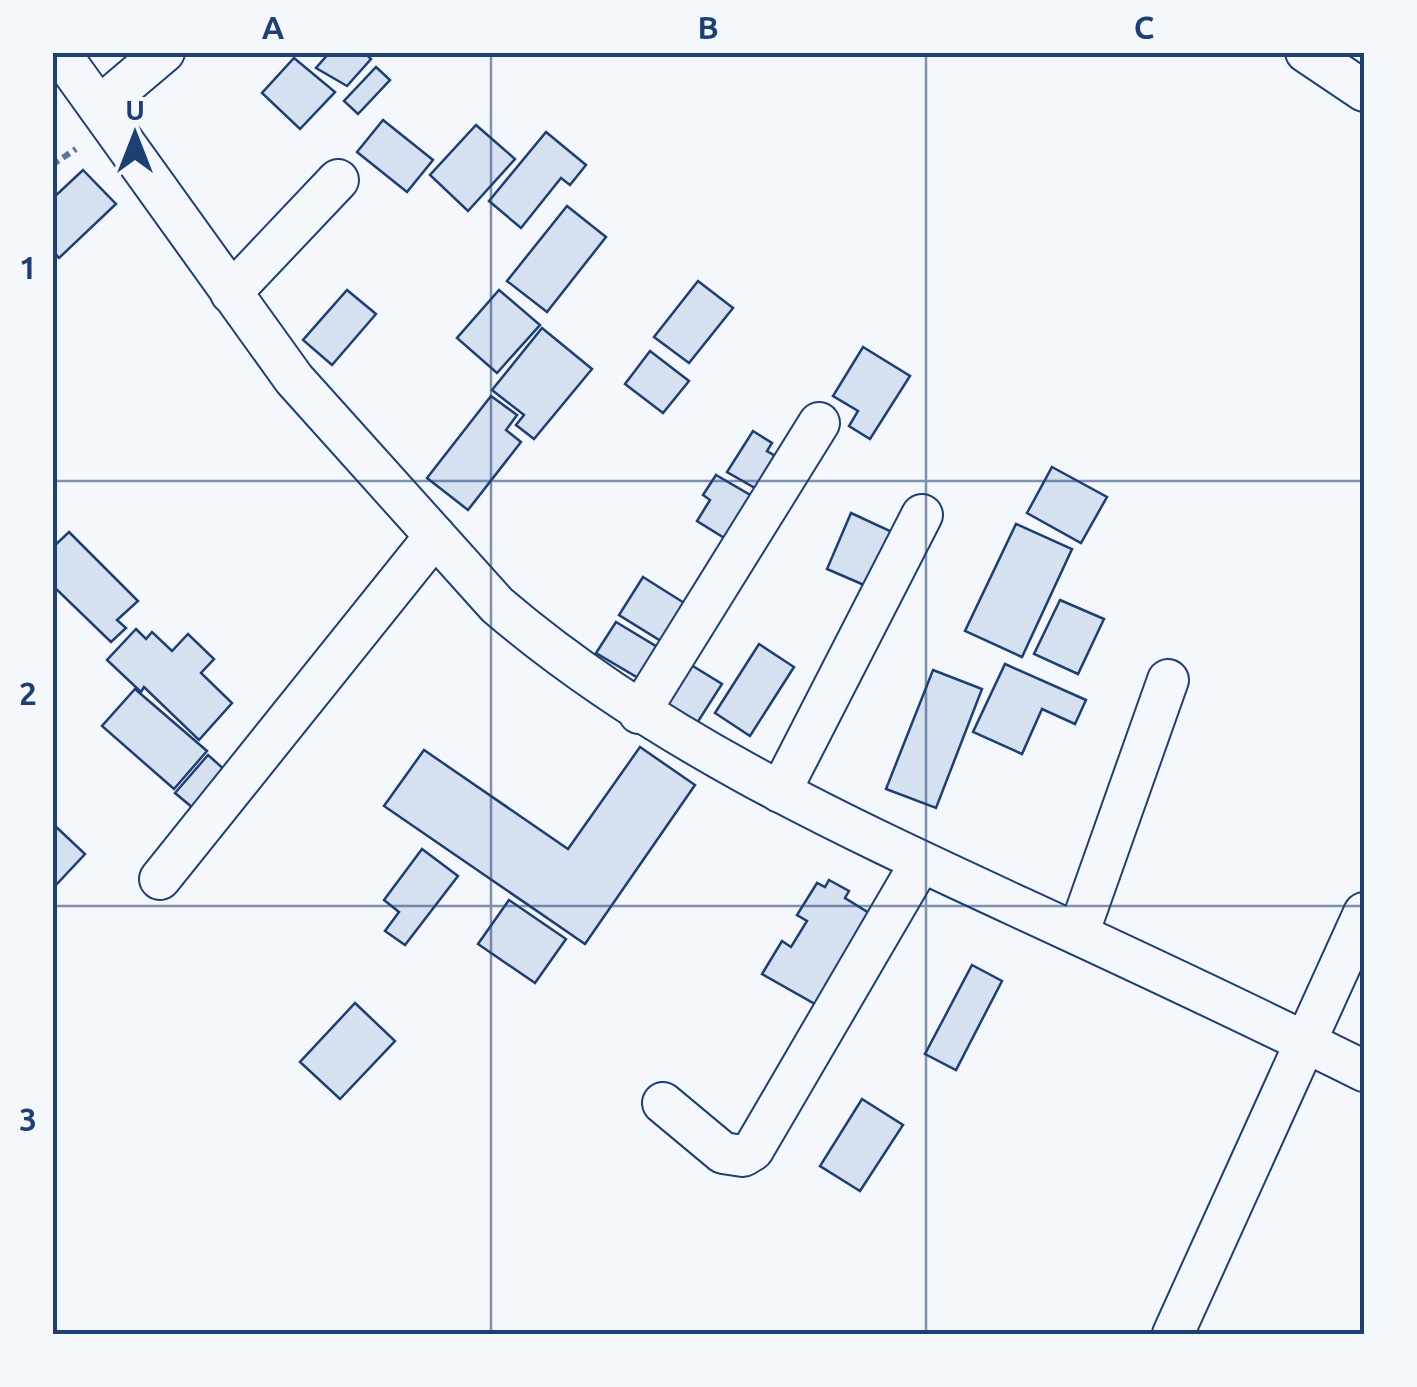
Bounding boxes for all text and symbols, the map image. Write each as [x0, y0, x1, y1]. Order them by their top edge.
text: A [262, 9, 285, 45]
text: B [697, 9, 719, 45]
text: C [1134, 9, 1154, 45]
north arrow [85, 85, 185, 185]
text: U [125, 94, 145, 125]
text: 1 [19, 249, 37, 285]
text: 2 [19, 675, 37, 711]
text: 3 [19, 1101, 37, 1137]

